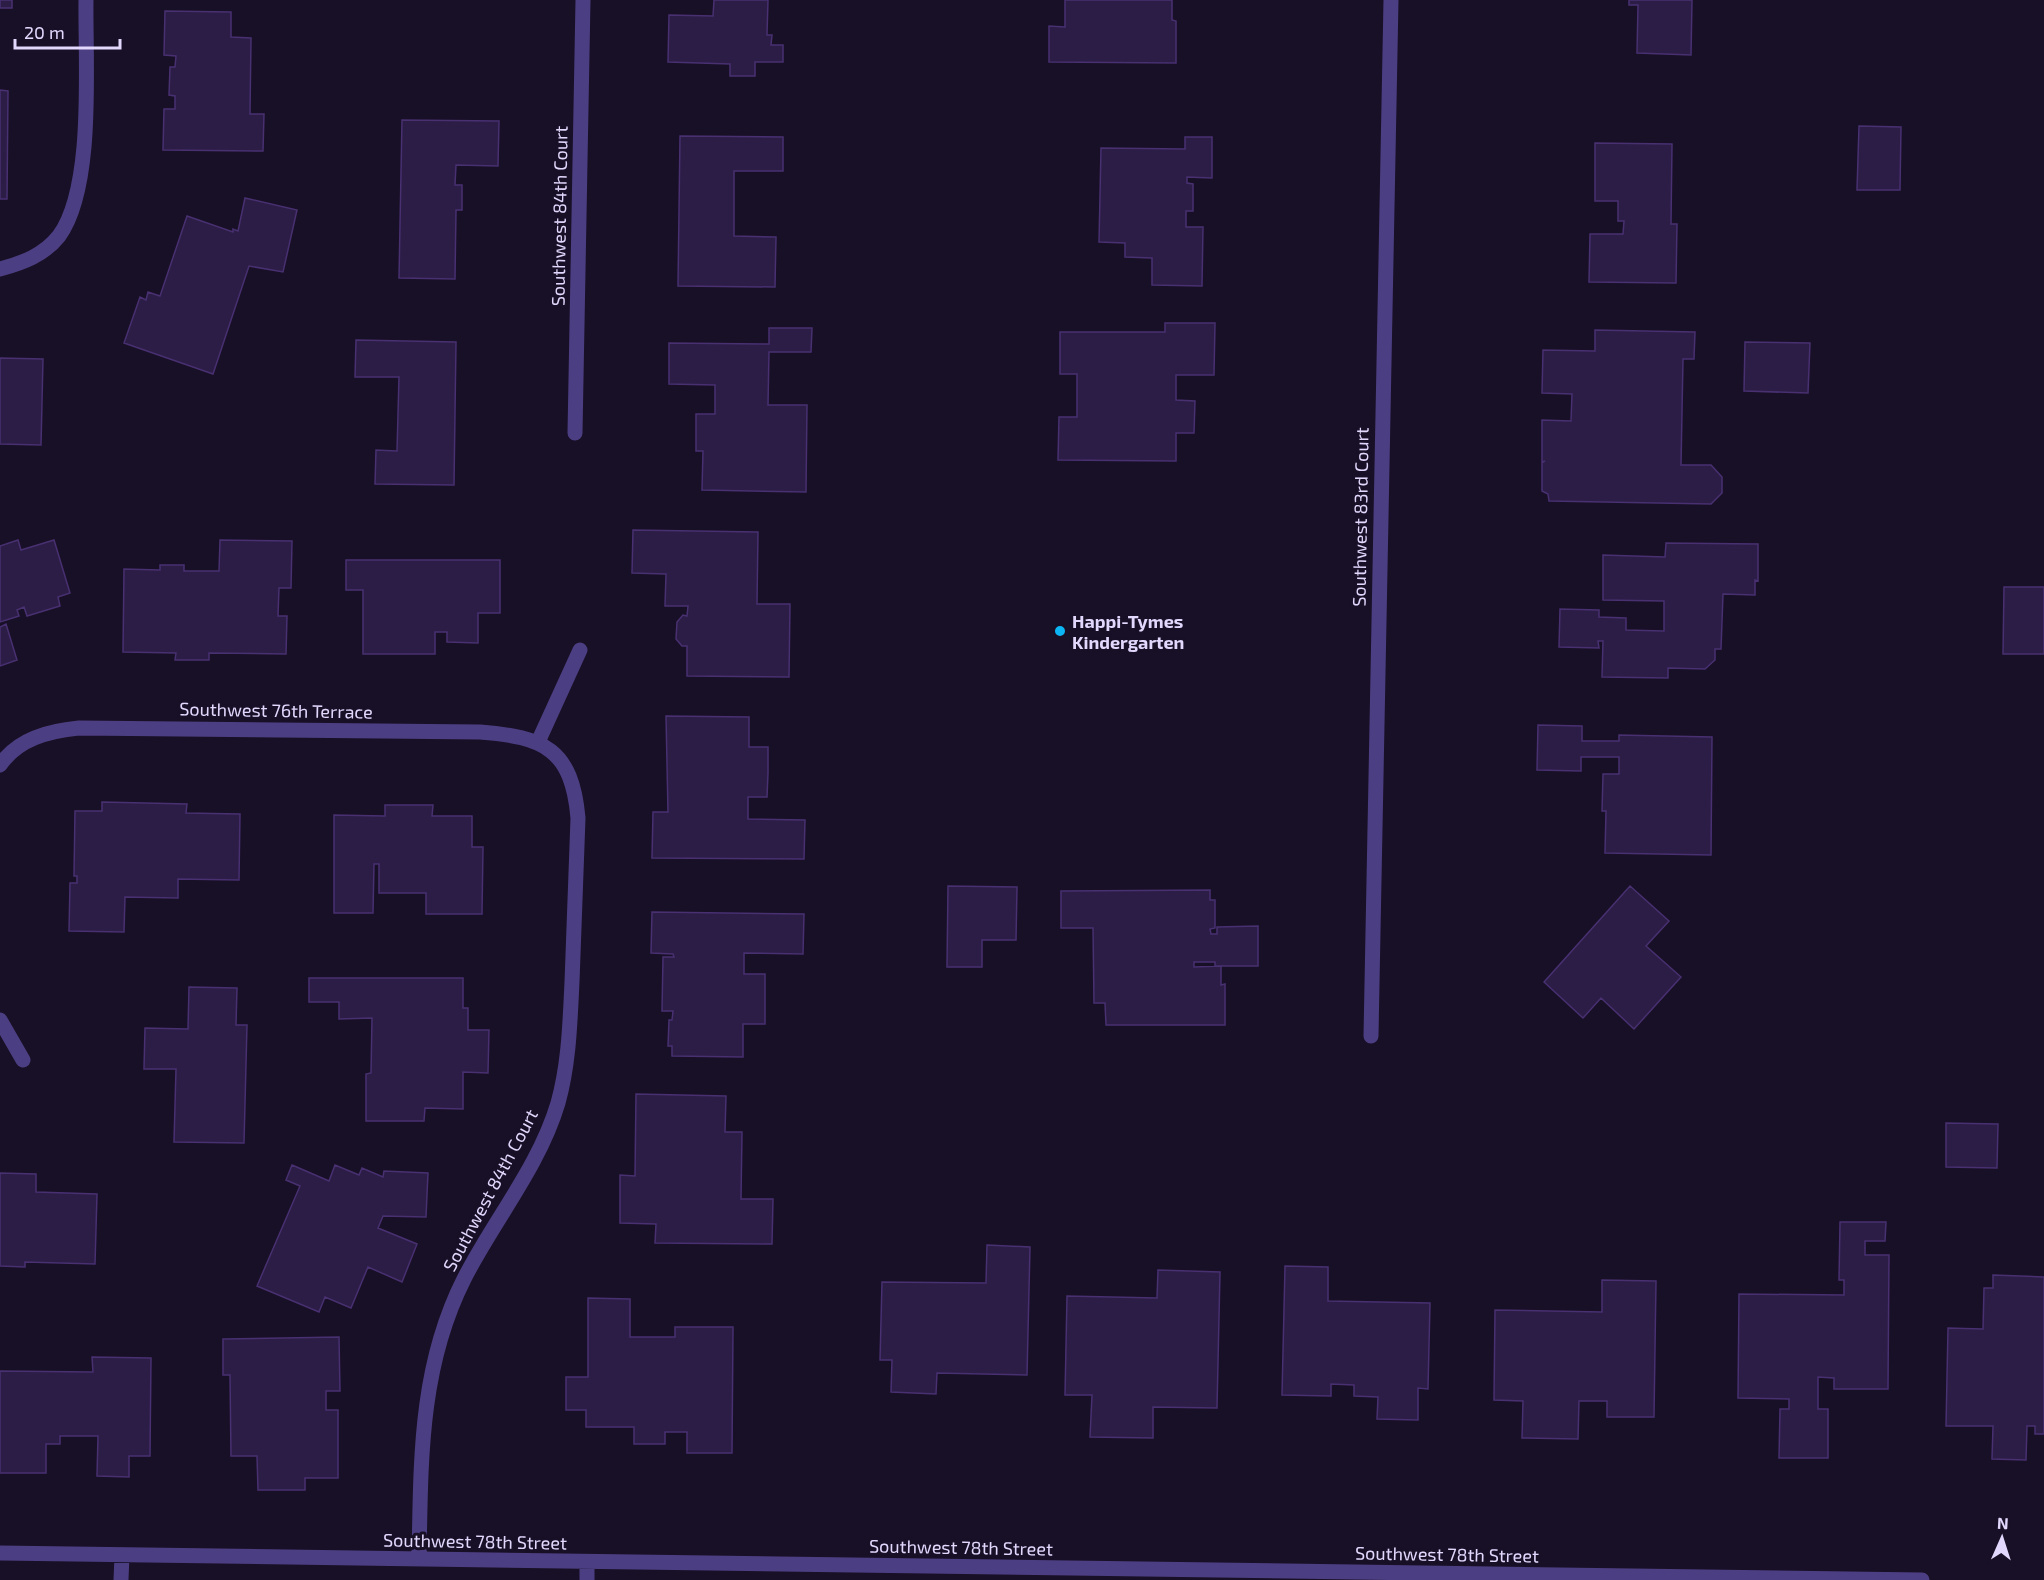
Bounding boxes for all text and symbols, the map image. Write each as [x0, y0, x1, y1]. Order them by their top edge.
scale bar [15, 12, 120, 50]
text: 20 m [24, 21, 65, 43]
street label: Southwest 84th Court [546, 125, 572, 306]
street label: Southwest 83rd Court [1347, 427, 1373, 607]
place label: Happi-Tymes Kindergarten [1072, 610, 1184, 653]
marker: Happi-Tymes Kindergarten [1053, 624, 1067, 638]
street label: Southwest 76th Terrace [179, 697, 373, 723]
street label: Southwest 84th Court [438, 1105, 542, 1275]
north arrow [1972, 1508, 2032, 1568]
text: N [1997, 1513, 2009, 1532]
street label: Southwest 78th Street [383, 1528, 567, 1554]
street label: Southwest 78th Street [869, 1534, 1053, 1560]
street label: Southwest 78th Street [1355, 1541, 1539, 1567]

